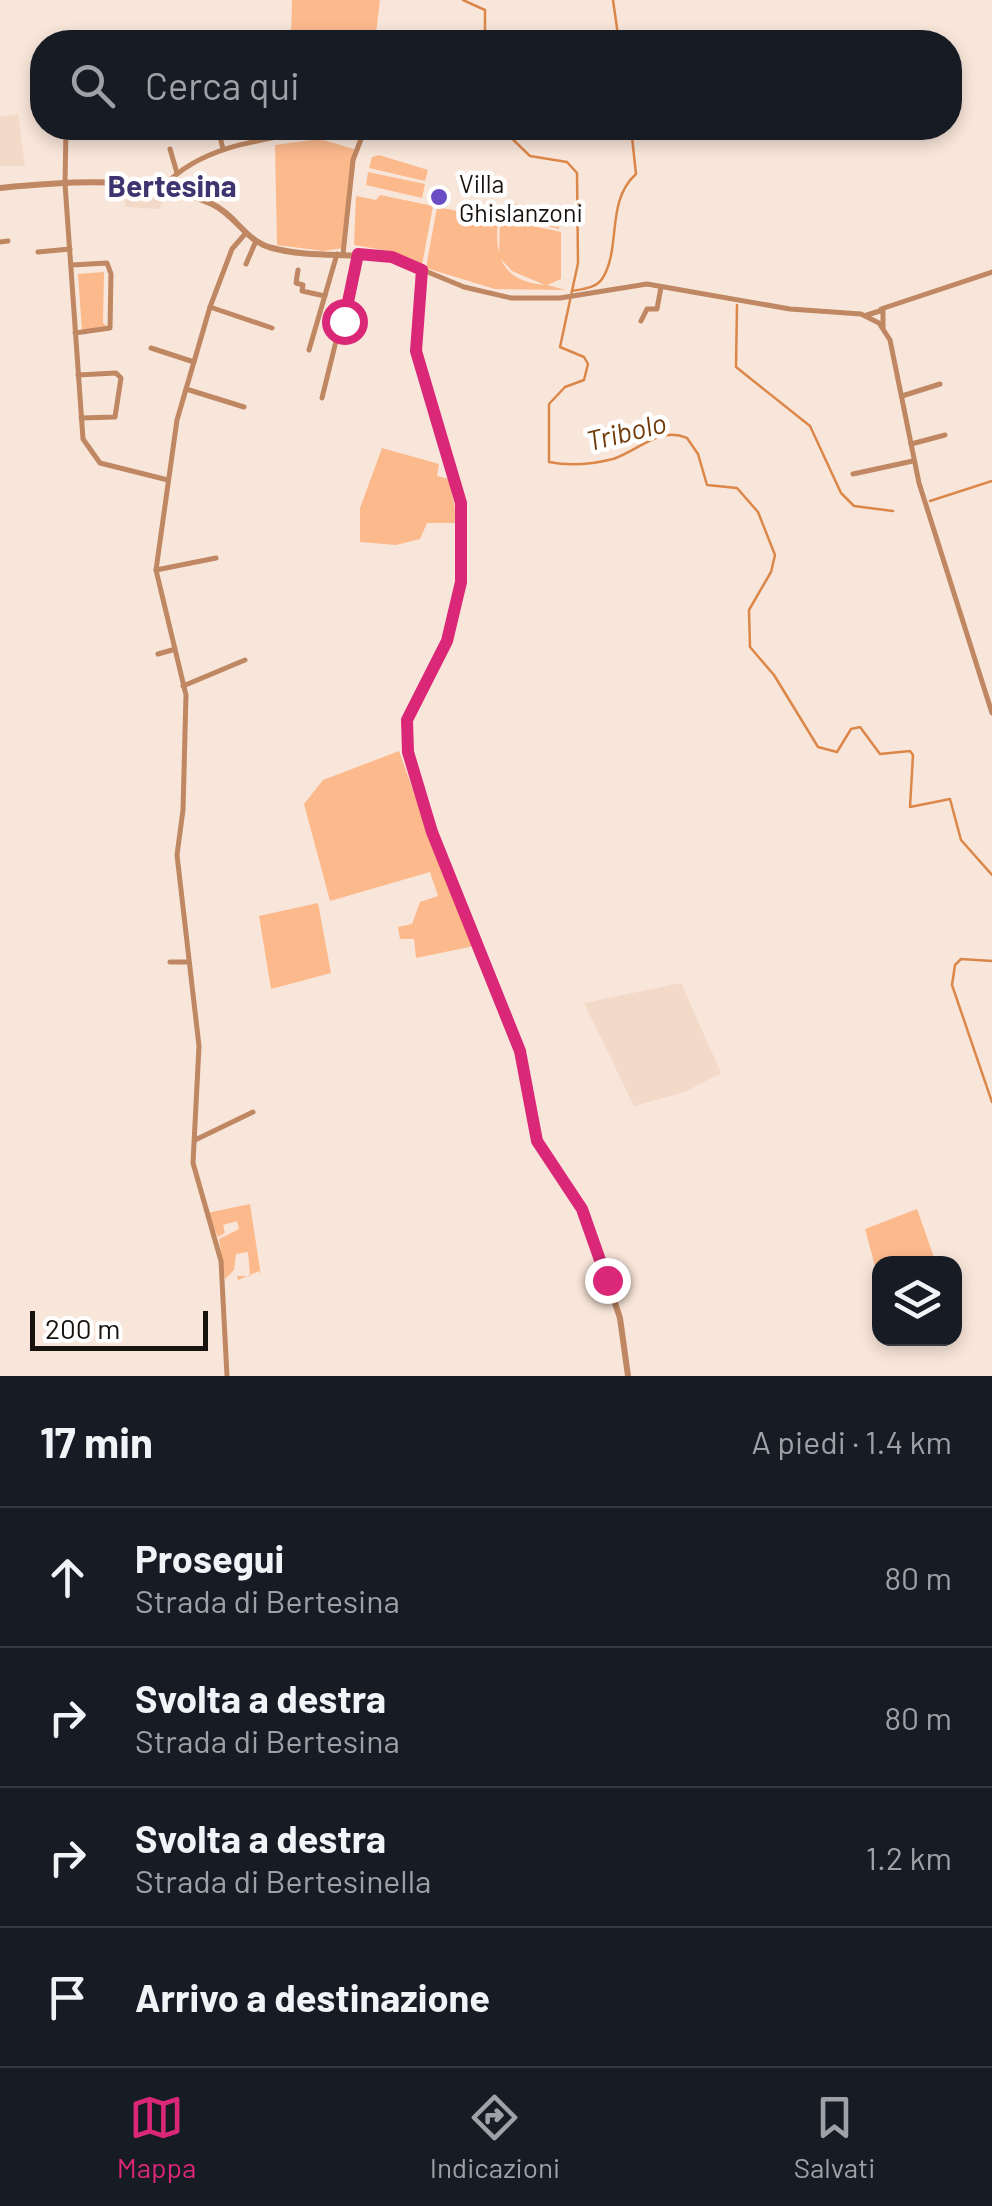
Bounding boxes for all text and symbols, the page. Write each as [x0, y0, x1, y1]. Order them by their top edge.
search box [30, 30, 962, 140]
icon: search [65, 58, 120, 113]
text: Cerca qui [145, 62, 300, 108]
district label: Bertesina [108, 167, 236, 203]
place label: Villa Ghislanzoni [459, 168, 583, 227]
marker: Villa Ghislanzoni [428, 186, 450, 208]
route start [322, 299, 368, 345]
water label: Tribolo [582, 405, 670, 457]
map controls [872, 1256, 962, 1346]
button: layers [872, 1256, 962, 1346]
route end [585, 1258, 631, 1304]
scale bar [30, 1306, 208, 1350]
text: 200 m [45, 1311, 120, 1345]
text: 17 min [40, 1416, 153, 1466]
text: A piedi · 1.4 km [752, 1422, 952, 1460]
text: Prosegui [135, 1535, 284, 1581]
icon: ahead [40, 1550, 95, 1605]
text: 80 m [884, 1558, 952, 1596]
text: Strada di Bertesina [135, 1581, 400, 1619]
text: Svolta a destra [135, 1675, 386, 1721]
icon: right [40, 1690, 95, 1745]
text: 80 m [884, 1698, 952, 1736]
text: Strada di Bertesina [135, 1721, 400, 1759]
text: Svolta a destra [135, 1815, 386, 1861]
icon: right [40, 1830, 95, 1885]
text: 1.2 km [866, 1838, 952, 1876]
text: Strada di Bertesinella [135, 1861, 431, 1899]
icon: arrive [40, 1970, 95, 2025]
text: Arrivo a destinazione [135, 1974, 490, 2020]
tab: Mappa [117, 2090, 196, 2184]
tab: Indicazioni [430, 2090, 560, 2184]
tab: Salvati [794, 2090, 875, 2184]

